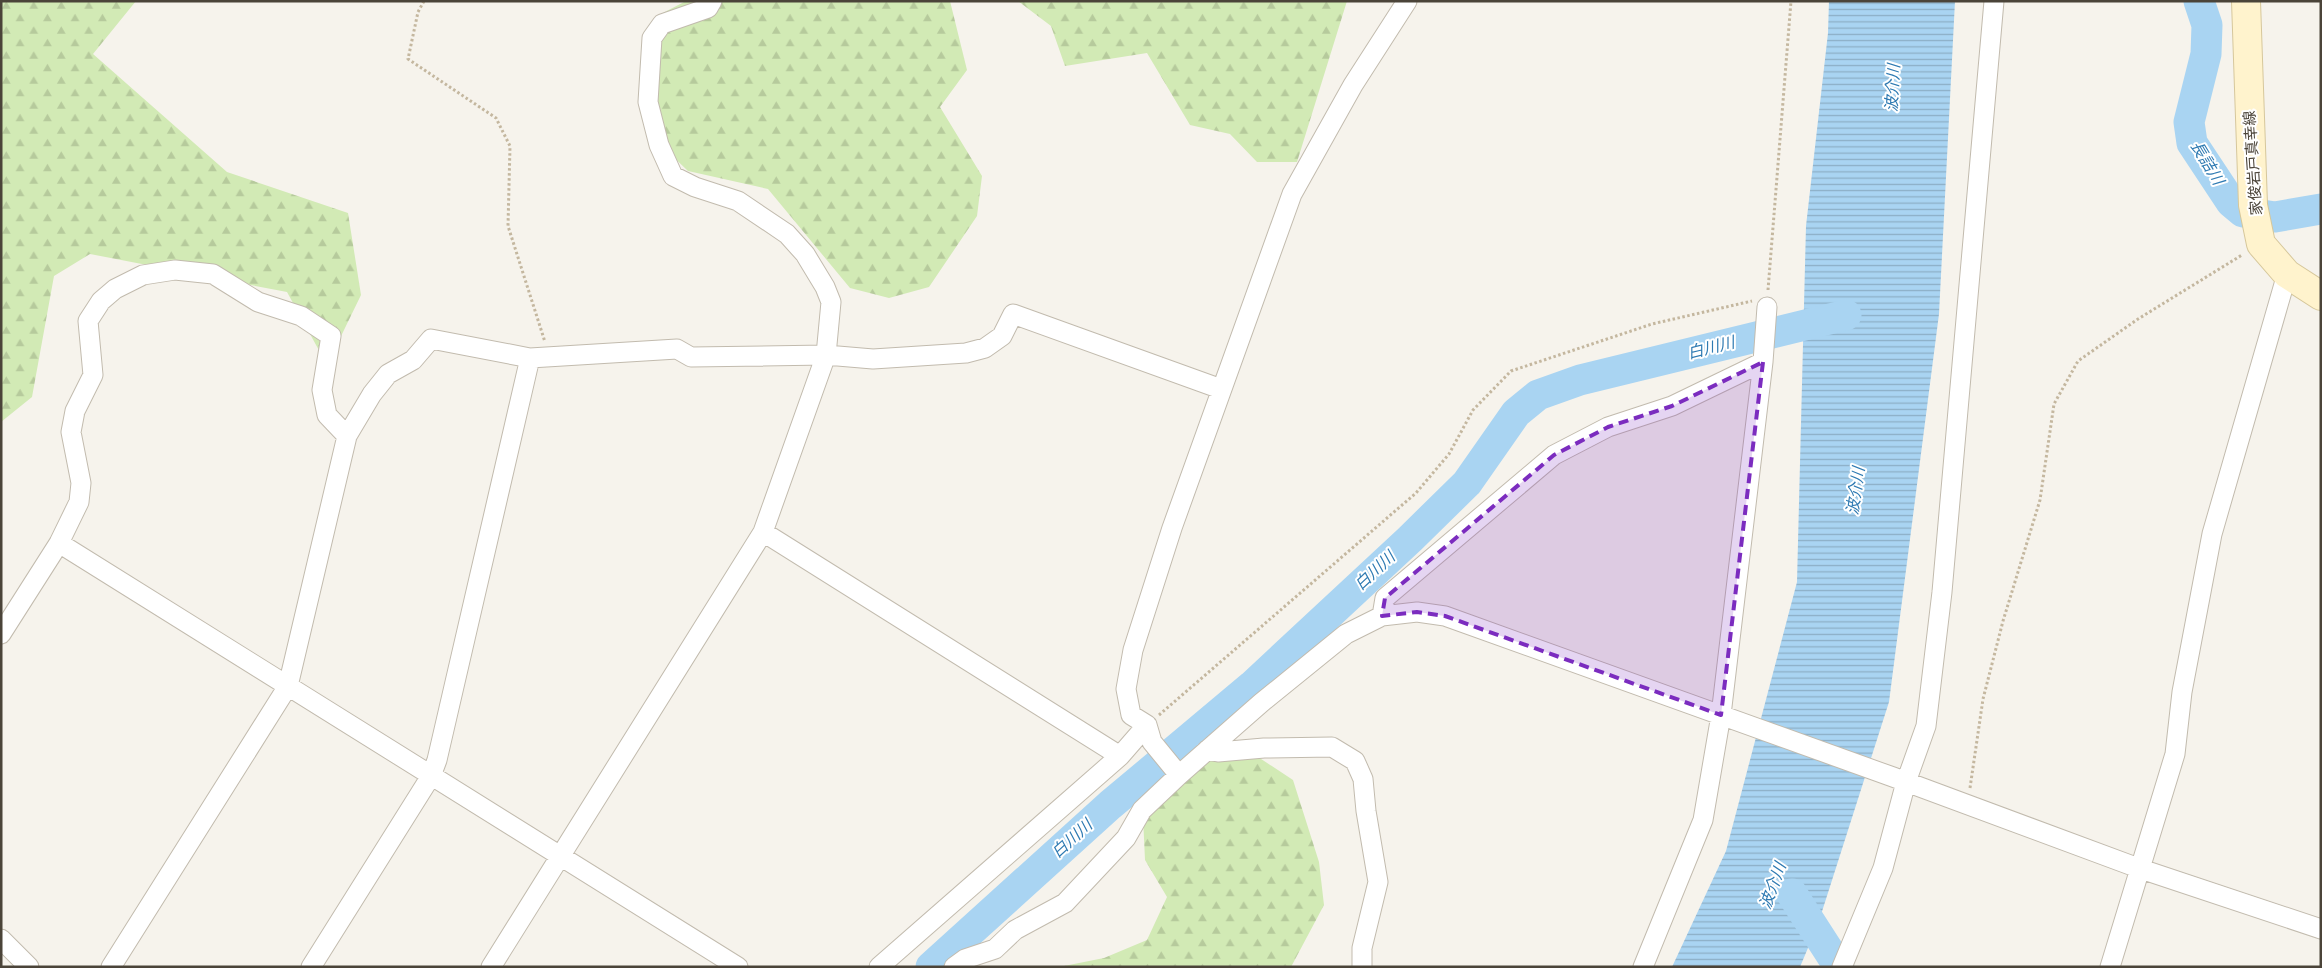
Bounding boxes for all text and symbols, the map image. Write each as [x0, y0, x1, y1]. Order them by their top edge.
water label: 波介川 [1882, 62, 1904, 112]
street label: 家俊岩戸真幸線 [2240, 110, 2266, 216]
water label: 長詰川 [2186, 137, 2229, 190]
water label: 白川川 [1685, 332, 1739, 364]
water label: 波介川 [1843, 464, 1870, 516]
water label: 白川川 [1351, 546, 1401, 595]
water label: 白川川 [1047, 814, 1098, 862]
water label: 波介川 [1755, 858, 1791, 912]

